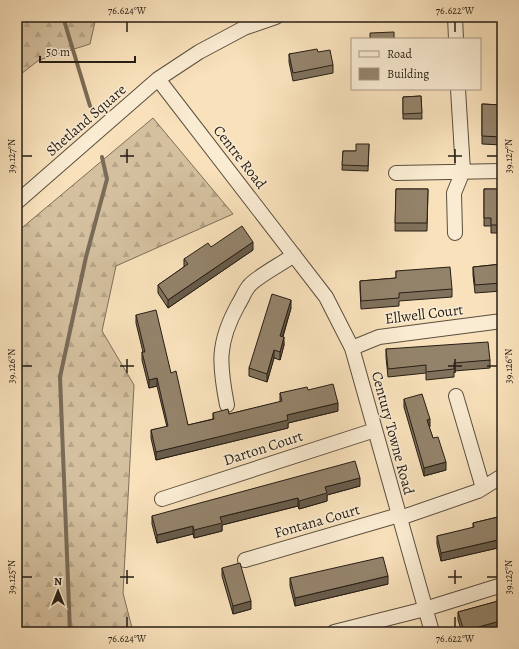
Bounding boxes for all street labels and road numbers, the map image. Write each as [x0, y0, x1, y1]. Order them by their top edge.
street label: Shetland Square [42, 79, 131, 160]
street label: Centre Road [209, 121, 272, 194]
street label: Ellwell Court [384, 299, 464, 329]
street label: Century Towne Road [367, 369, 419, 498]
street label: Darton Court [221, 426, 305, 470]
street label: Fontana Court [272, 499, 362, 543]

